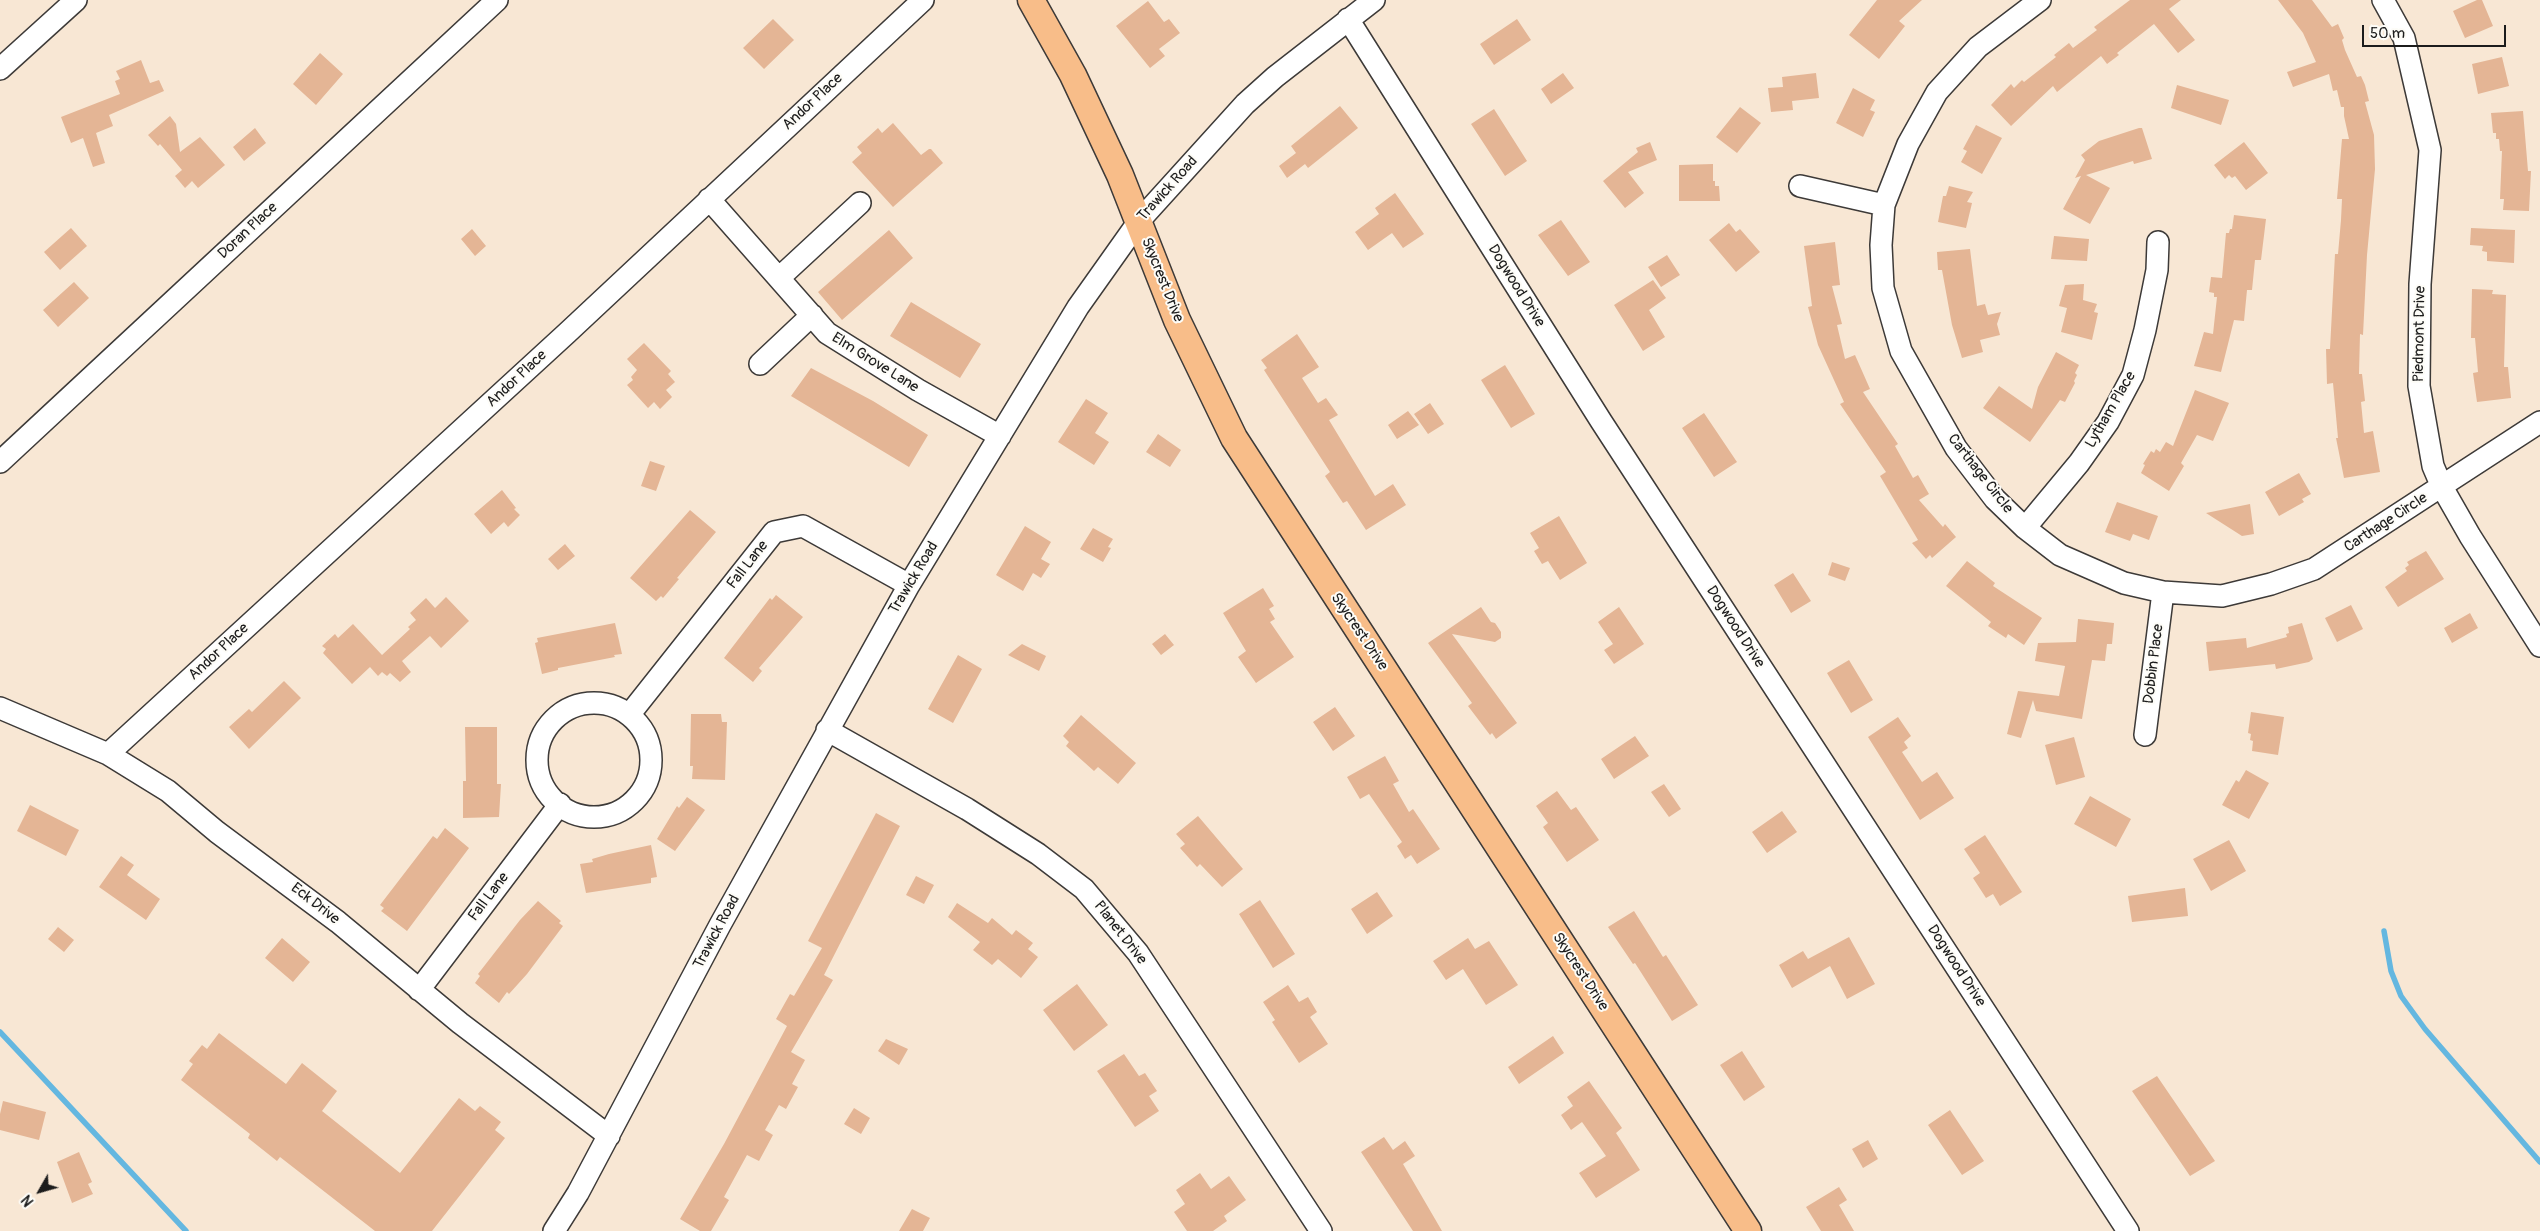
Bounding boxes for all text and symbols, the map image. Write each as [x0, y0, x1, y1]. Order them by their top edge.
scale bar [2365, 15, 2509, 47]
text: 50 m [2370, 24, 2405, 43]
street label: Andor Place [779, 70, 847, 134]
street label: Trawick Road [1134, 153, 1202, 225]
street label: Doran Place [214, 199, 282, 263]
street label: Skycrest Drive [1137, 235, 1187, 325]
street label: Dogwood Drive [1483, 241, 1549, 331]
street label: Piedmont Drive [2410, 286, 2430, 382]
street label: Elm Grove Lane [828, 329, 922, 397]
street label: Andor Place [483, 347, 551, 411]
street label: Lytham Place [2082, 369, 2140, 451]
street label: Carthage Circle [1943, 431, 2017, 517]
street label: Carthage Circle [2341, 489, 2431, 557]
street label: Fall Lane [724, 537, 772, 593]
street label: Trawick Road [885, 539, 943, 617]
street label: Dogwood Drive [1702, 583, 1768, 671]
street label: Skycrest Drive [1327, 590, 1391, 674]
street label: Andor Place [185, 620, 253, 684]
street label: Dobbin Place [2140, 623, 2168, 705]
street label: Fall Lane [465, 869, 513, 925]
street label: Eck Drive [287, 879, 343, 929]
street label: Trawick Road [690, 892, 744, 972]
street label: Planet Drive [1090, 898, 1150, 968]
street label: Dogwood Drive [1923, 922, 1989, 1010]
street label: Skycrest Drive [1548, 930, 1612, 1014]
north arrow [15, 1166, 65, 1216]
text: N [18, 1192, 37, 1210]

